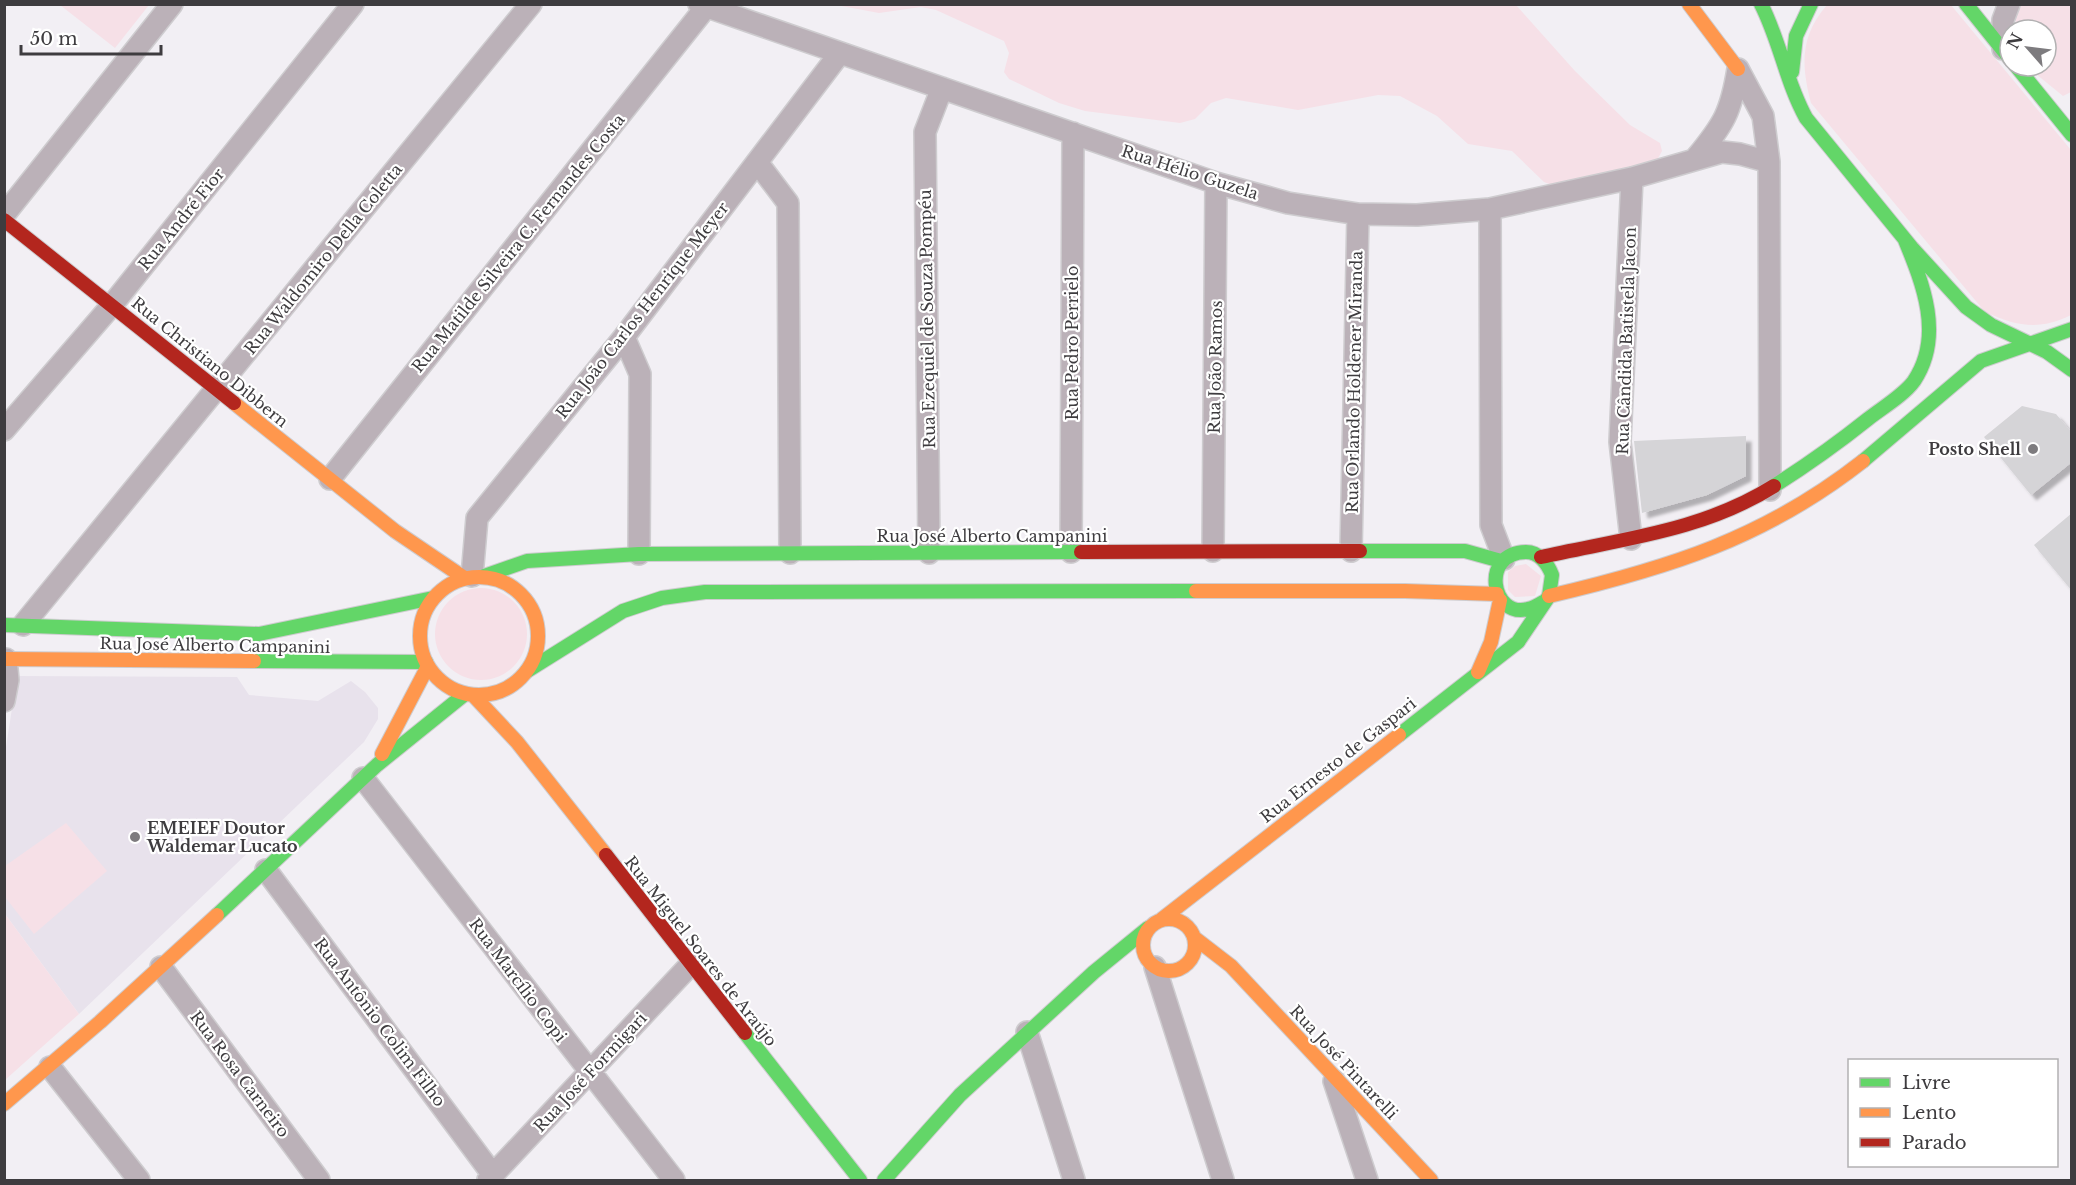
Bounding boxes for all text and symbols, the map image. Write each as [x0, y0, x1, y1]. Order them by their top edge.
scale bar [21, 18, 160, 56]
north arrow [1998, 18, 2058, 78]
text: 50 m [30, 28, 78, 50]
text: N [2002, 30, 2027, 52]
street label: Rua Matilde Silveira C. Fernandes Costa [407, 110, 629, 376]
street label: Rua Hélio Guzela [1119, 140, 1261, 204]
street label: Rua Waldomiro Della Coletta [240, 160, 406, 358]
street label: Rua André Fior [134, 164, 229, 274]
street label: Rua Ezequiel de Souza Pompéu [915, 189, 939, 449]
street label: Rua João Carlos Henrique Meyer [551, 198, 733, 422]
street label: Rua Cândida Batistela Jacon [1612, 227, 1640, 455]
street label: Rua Orlando Holdener Miranda [1342, 251, 1366, 513]
street label: Rua Pedro Perrielo [1062, 266, 1082, 420]
street label: Rua Christiano Dibbern [128, 293, 292, 431]
street label: Rua João Ramos [1204, 300, 1226, 434]
place label: Posto Shell [1928, 439, 2021, 459]
marker: Posto Shell [2026, 442, 2040, 456]
street label: Rua José Alberto Campanini [877, 526, 1108, 546]
street label: Rua José Alberto Campanini [99, 633, 331, 657]
street label: Rua Ernesto de Gaspari [1256, 693, 1420, 827]
place label: EMEIEF Doutor Waldemar Lucato [146, 818, 298, 856]
marker: EMEIEF Doutor Waldemar Lucato [128, 830, 142, 844]
street label: Rua Miguel Soares de Araújo [621, 852, 781, 1050]
street label: Rua Marcílio Copi [465, 914, 571, 1046]
street label: Rua Antônio Colim Filho [310, 934, 450, 1110]
street label: Rua José Pintarelli [1286, 1001, 1402, 1124]
street label: Rua Rosa Carneiro [186, 1007, 294, 1141]
street label: Rua José Formigari [529, 1008, 651, 1136]
legend [1848, 1059, 2058, 1167]
text: Livre [1902, 1072, 1951, 1094]
text: Lento [1902, 1102, 1956, 1124]
text: Parado [1902, 1132, 1967, 1154]

